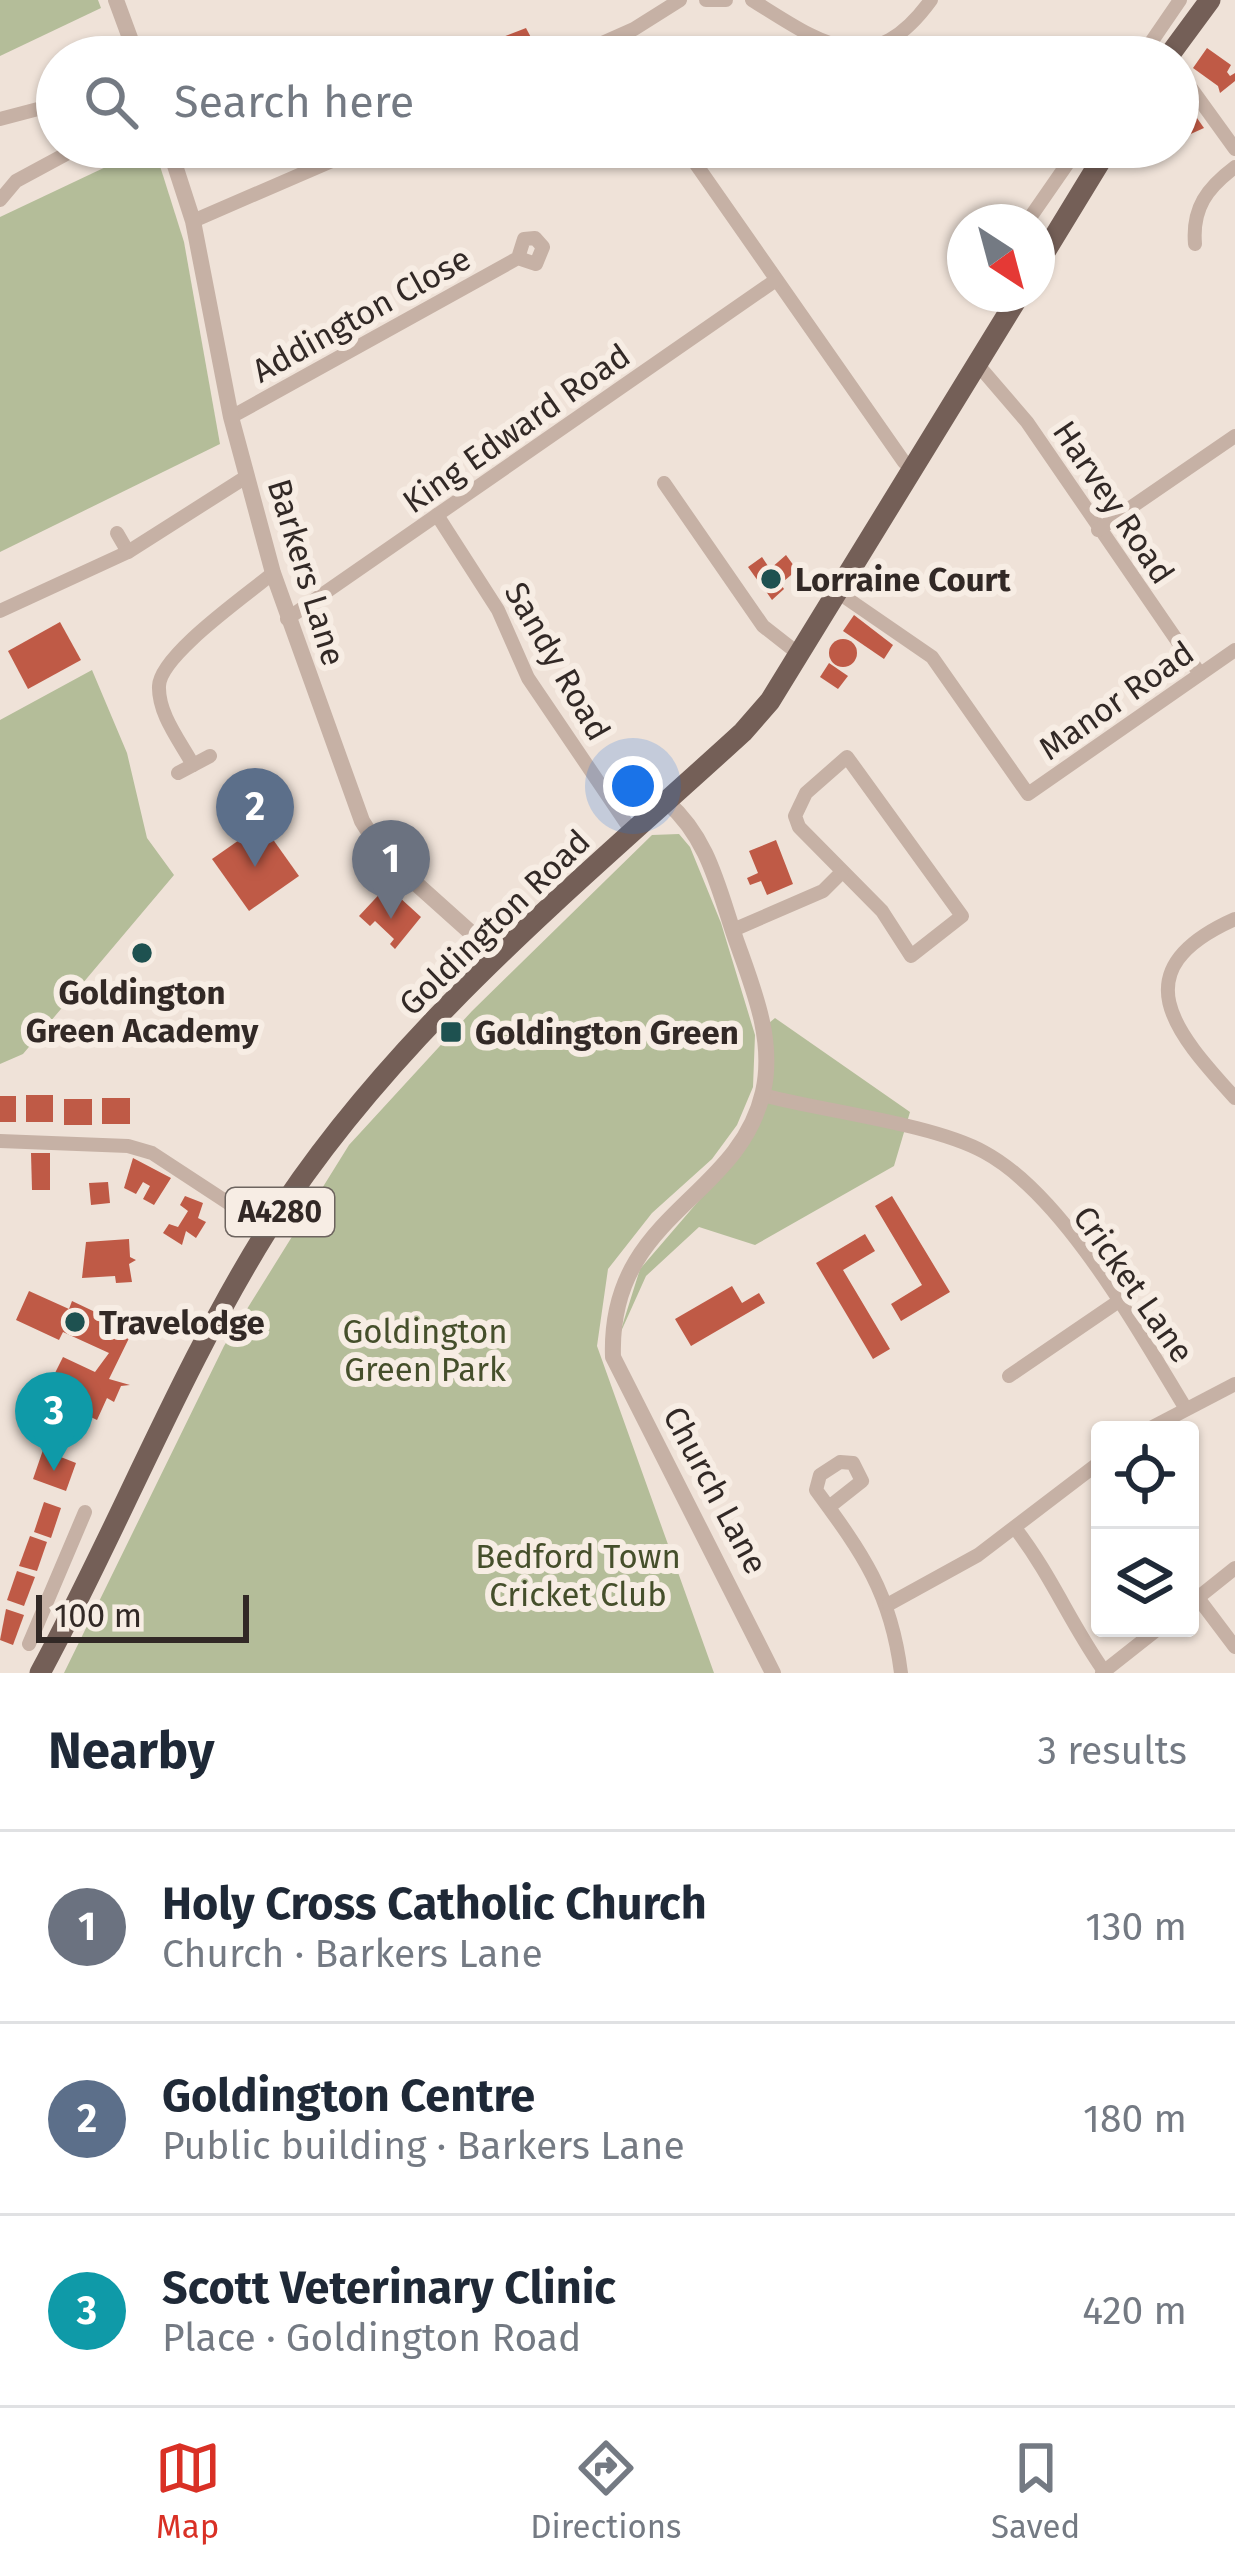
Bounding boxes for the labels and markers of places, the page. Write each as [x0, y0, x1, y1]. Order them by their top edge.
place label: Lorraine Court [795, 560, 1012, 600]
marker: Lorraine Court [758, 566, 784, 592]
pin: 2 [216, 768, 294, 867]
pin: 1 [352, 820, 430, 919]
marker: Goldington Green Academy [129, 940, 155, 966]
place label: Goldington Green Academy [26, 973, 259, 1051]
place label: Goldington Green [475, 1013, 739, 1053]
marker: Goldington Green [438, 1019, 464, 1045]
place label: Travelodge [99, 1303, 265, 1343]
marker: Travelodge [62, 1309, 88, 1335]
pin: 3 [15, 1372, 93, 1471]

